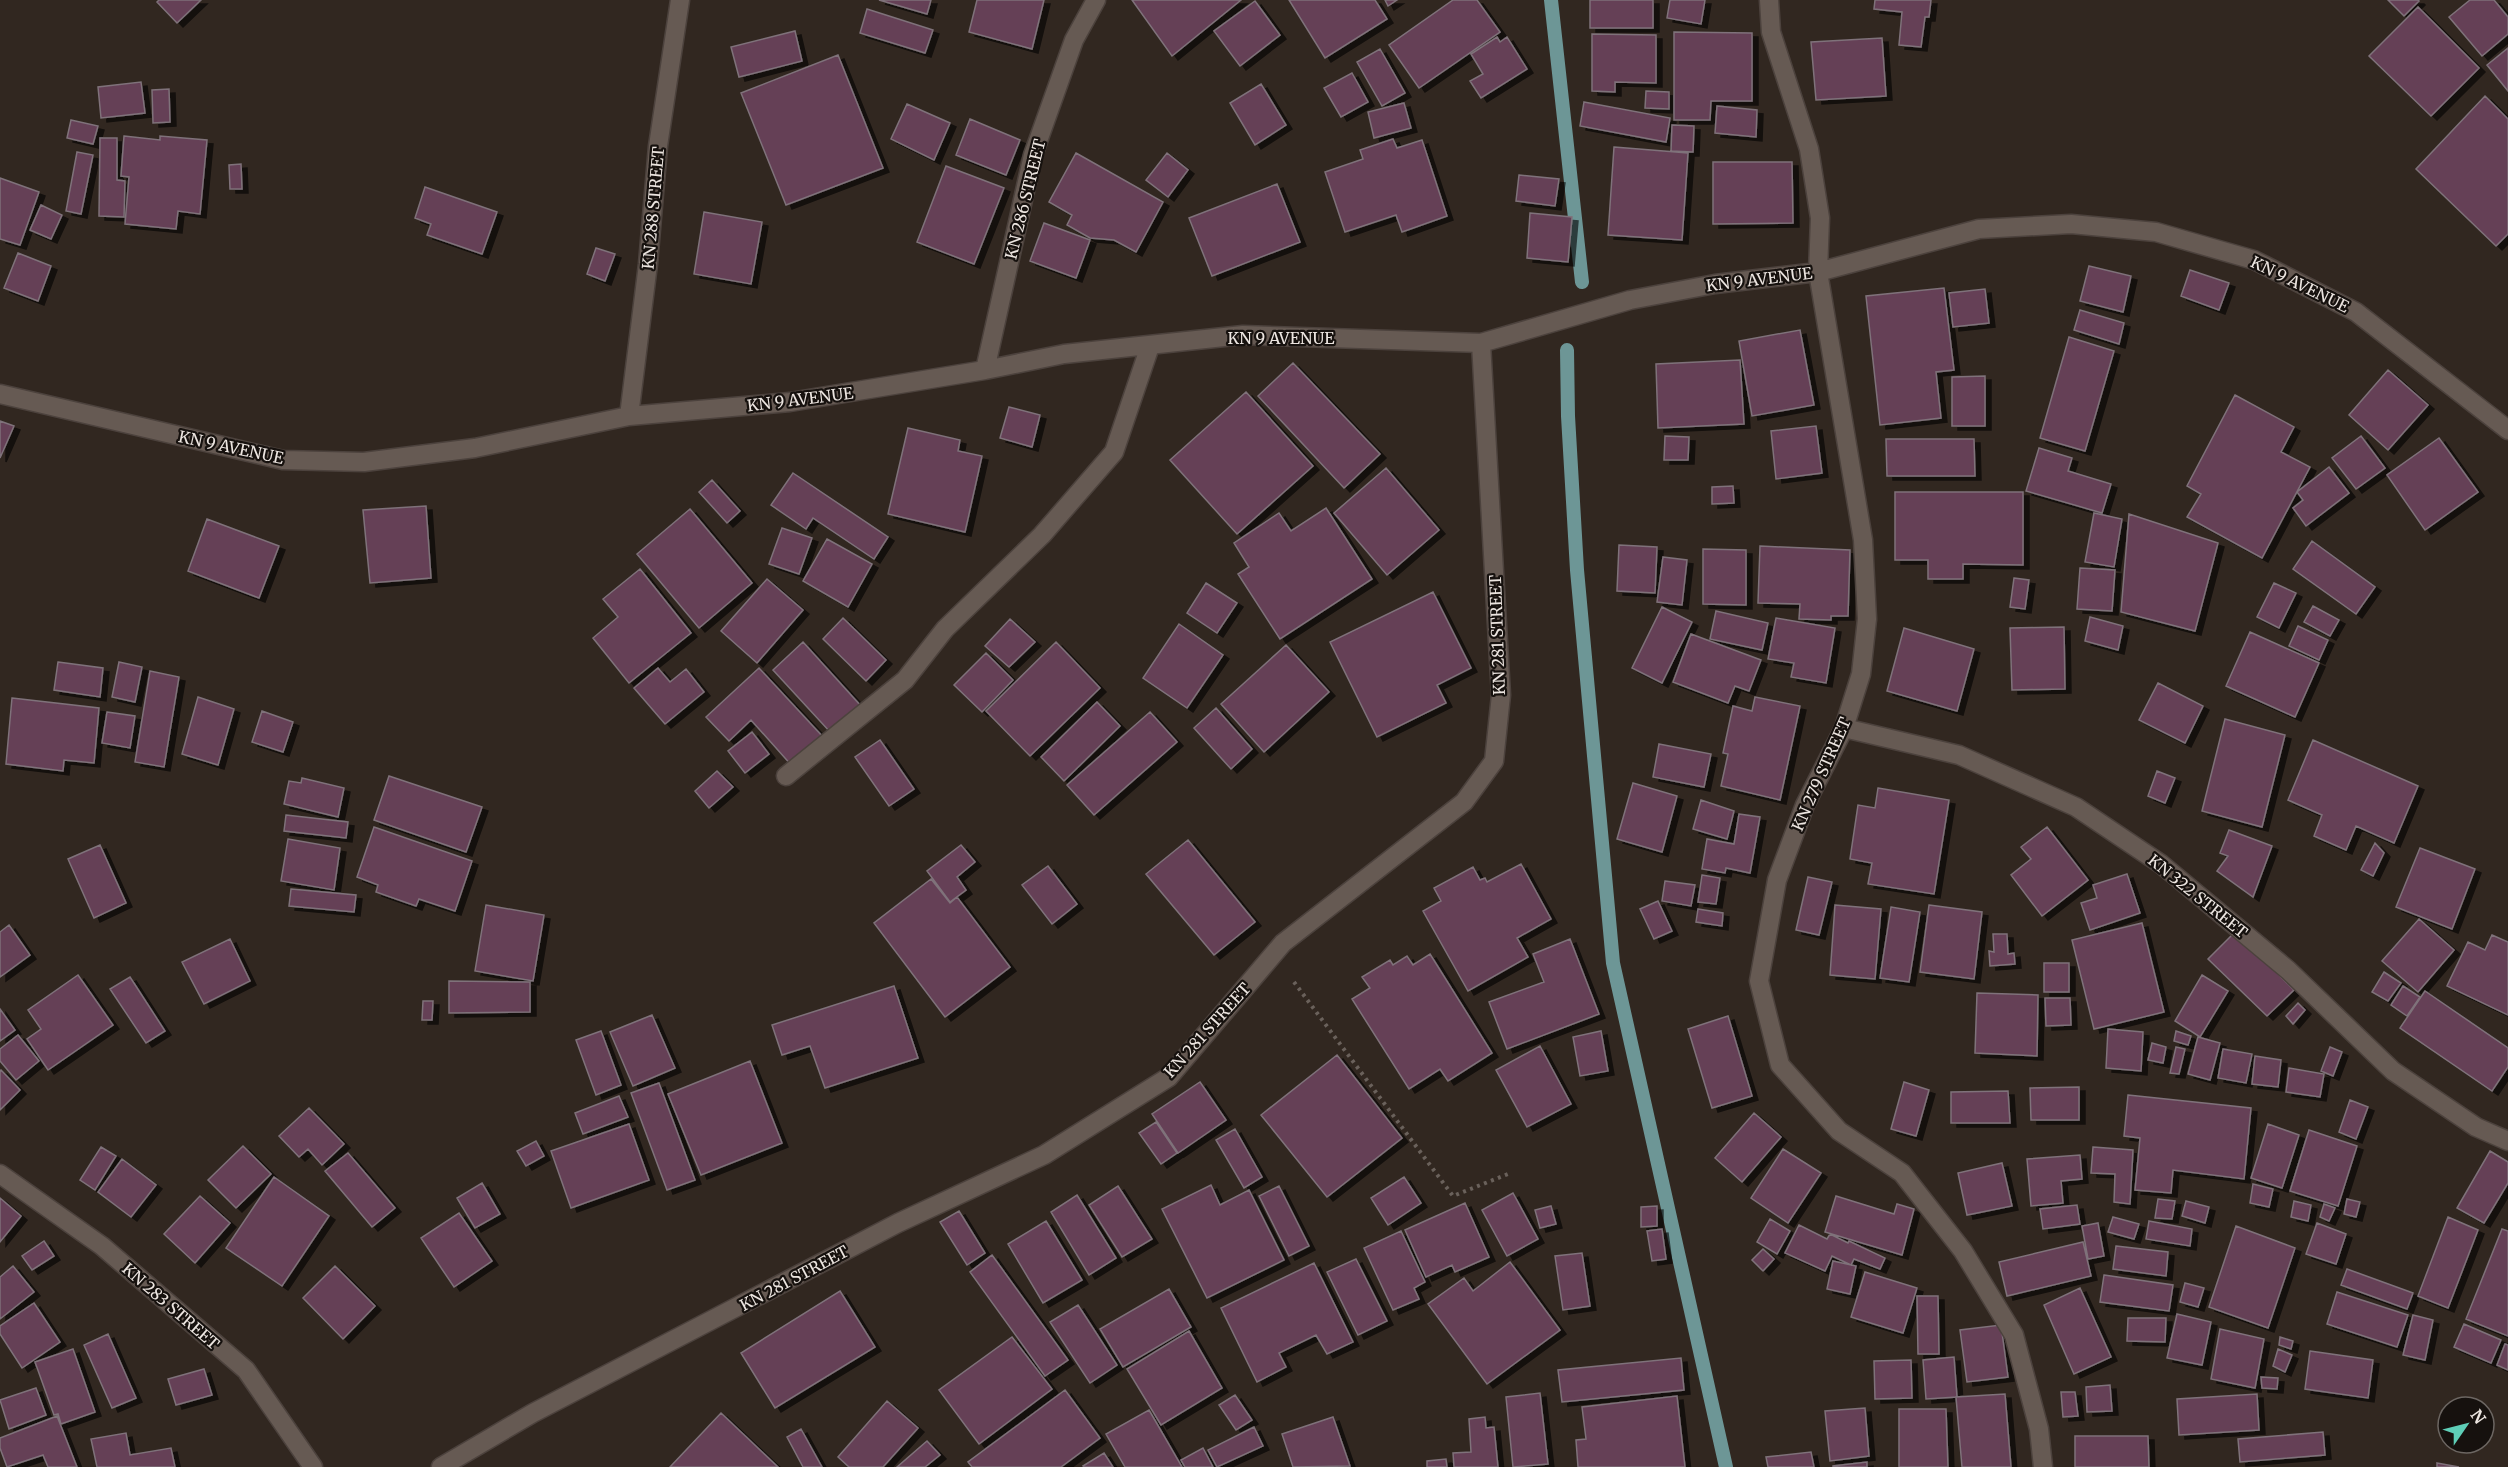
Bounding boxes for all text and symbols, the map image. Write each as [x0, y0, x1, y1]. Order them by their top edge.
street label: KN 286 STREET [1000, 137, 1050, 261]
street label: KN 288 STREET [638, 146, 668, 270]
street label: KN 9 AVENUE [2248, 252, 2353, 317]
street label: KN 9 AVENUE [1705, 262, 1814, 295]
street label: KN 9 AVENUE [1228, 328, 1335, 348]
street label: KN 9 AVENUE [746, 382, 855, 415]
street label: KN 9 AVENUE [177, 426, 286, 468]
street label: KN 281 STREET [1485, 575, 1509, 695]
street label: KN 279 STREET [1787, 714, 1855, 834]
street label: KN 322 STREET [2144, 850, 2252, 942]
street label: KN 281 STREET [1159, 979, 1255, 1081]
street label: KN 281 STREET [736, 1241, 852, 1315]
street label: KN 283 STREET [118, 1258, 224, 1354]
north arrow [2436, 1395, 2496, 1455]
text: N [2466, 1405, 2490, 1428]

